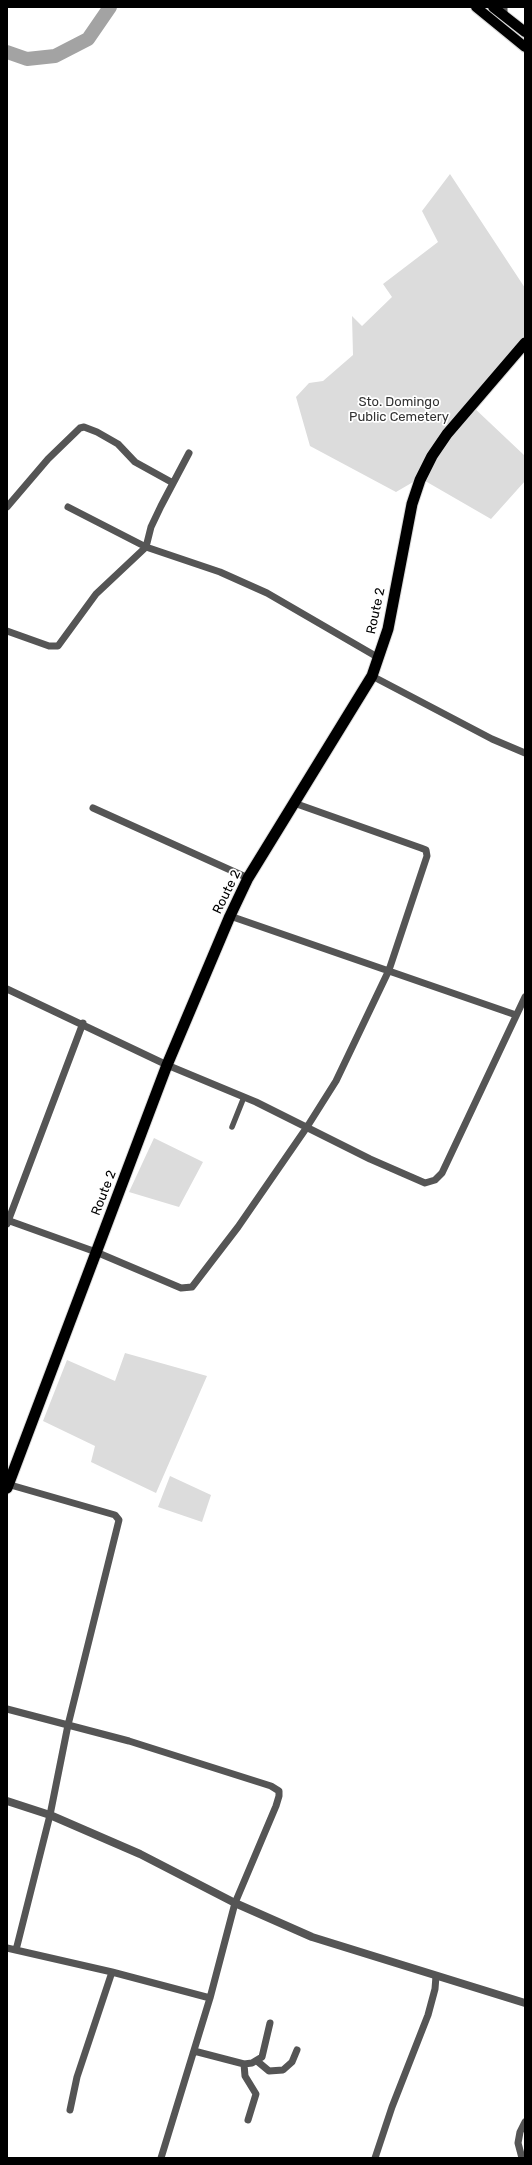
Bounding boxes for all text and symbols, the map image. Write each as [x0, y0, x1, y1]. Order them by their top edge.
park label: Sto. Domingo Public Cemetery [349, 394, 449, 425]
street label: Route 2 [363, 586, 389, 636]
street label: Route 2 [210, 868, 244, 916]
street label: Route 2 [88, 1168, 120, 1218]

